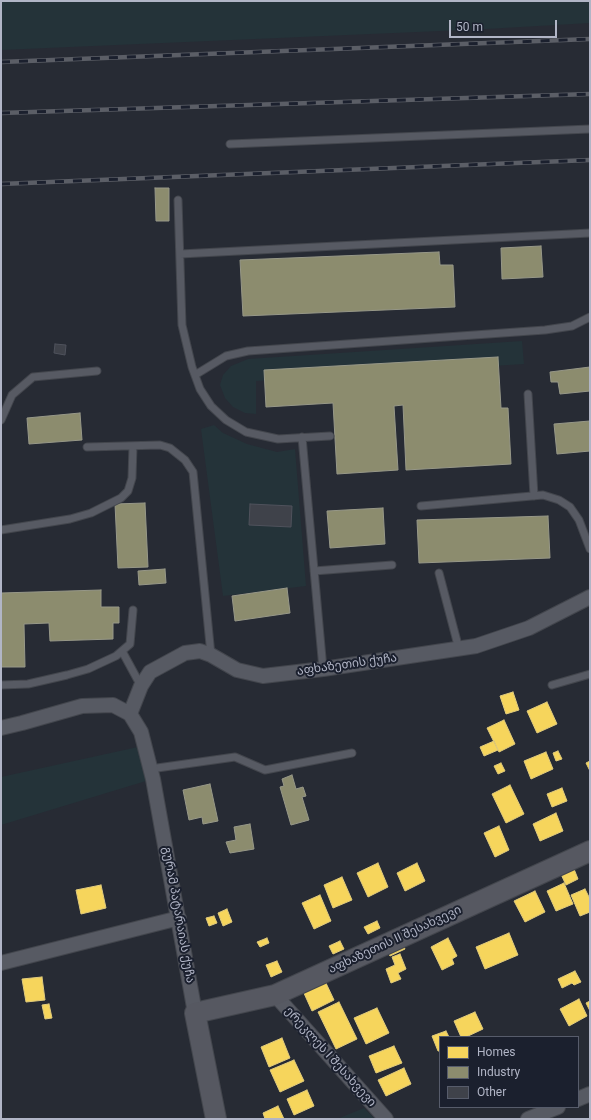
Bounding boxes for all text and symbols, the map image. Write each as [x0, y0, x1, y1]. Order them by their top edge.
scale bar [451, 12, 559, 38]
text: 50 m [456, 20, 483, 34]
street label: აფხაზეთის ქუჩა [296, 651, 398, 679]
street label: გურამ პატარაიას ქუჩა [159, 846, 197, 984]
street label: აფხაზეთის II შესახვევი [326, 903, 464, 977]
street label: ერეკლეს I შესახვევი [281, 1004, 379, 1110]
legend [439, 1036, 579, 1108]
text: Homes [477, 1045, 515, 1059]
text: Industry [477, 1065, 520, 1079]
text: Other [477, 1085, 506, 1099]

